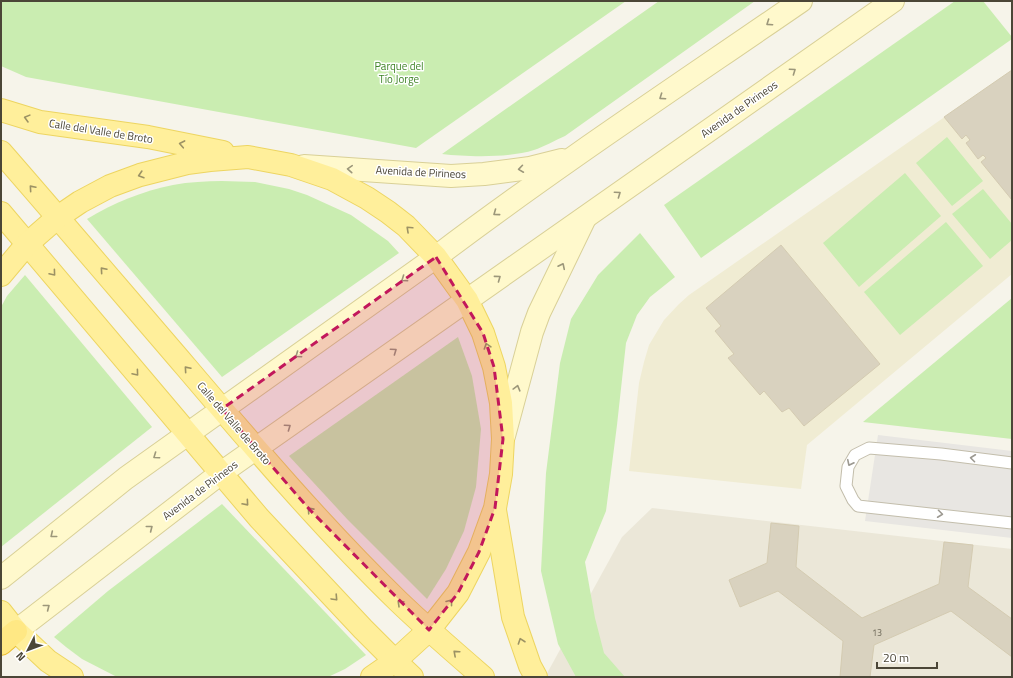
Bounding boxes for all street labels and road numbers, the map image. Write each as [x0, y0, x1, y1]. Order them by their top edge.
street label: Avenida de Pirineos [697, 76, 781, 142]
street label: Calle del Valle de Broto [48, 115, 154, 147]
street label: Avenida de Pirineos [375, 162, 467, 182]
street label: Calle del Valle de Broto [193, 378, 275, 468]
street label: Avenida de Pirineos [159, 456, 241, 524]

